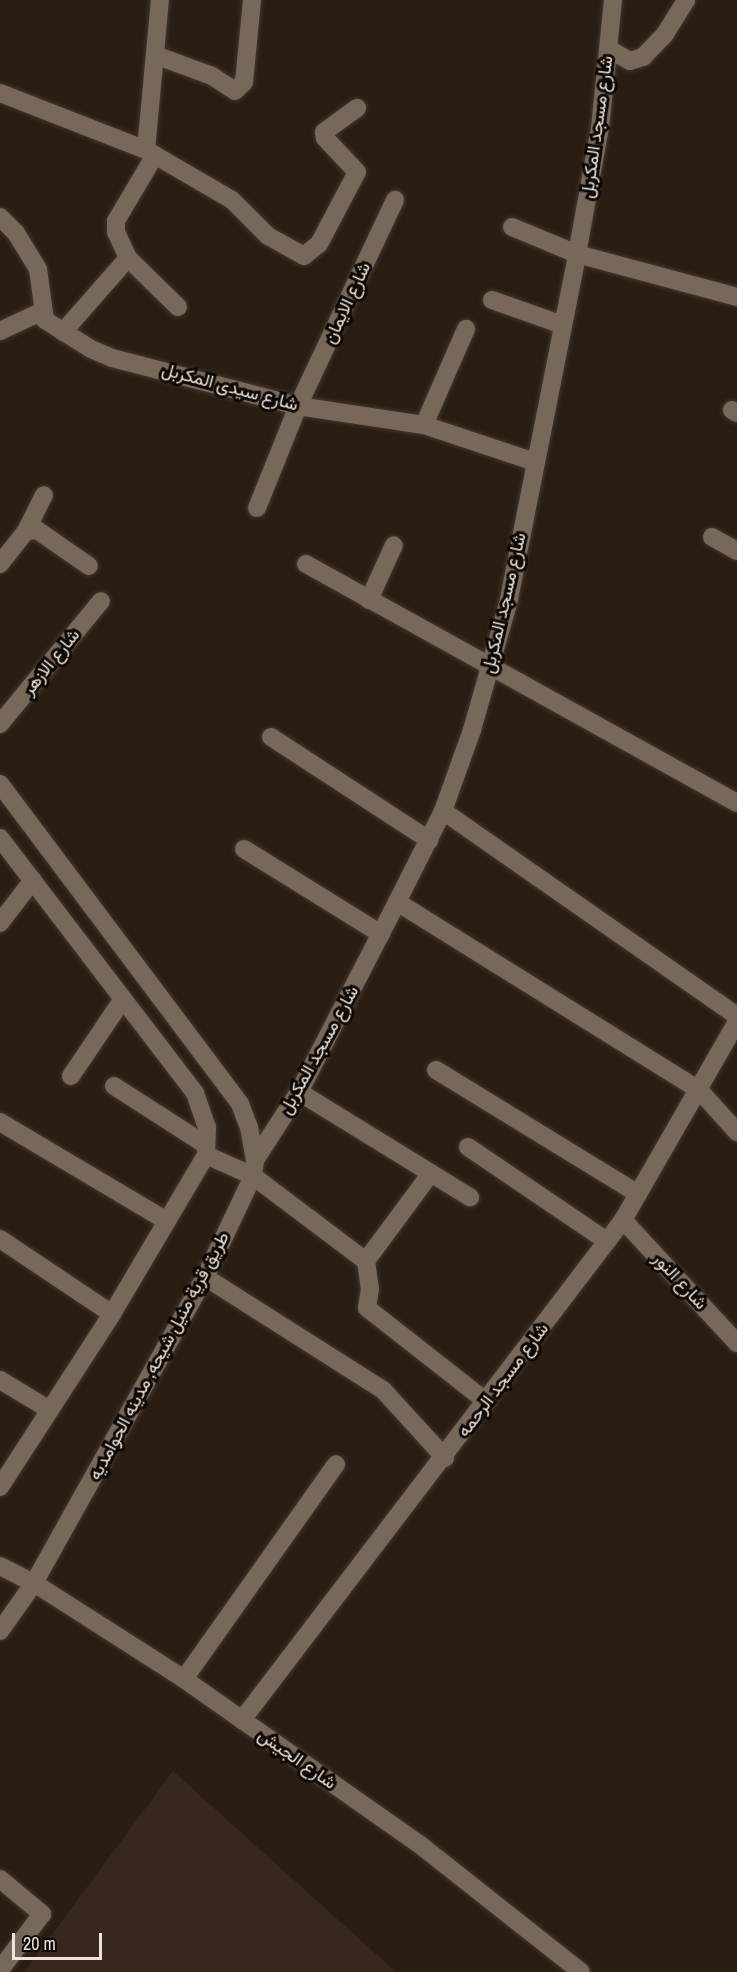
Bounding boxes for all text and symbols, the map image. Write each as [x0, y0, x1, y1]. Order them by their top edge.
street label: شارع مسجد المكربل [576, 54, 618, 200]
street label: شارع الايمان [319, 259, 375, 347]
street label: شارع سيدى المكربل [160, 358, 300, 416]
street label: شارع مسجد المكربل [477, 531, 531, 675]
street label: شارع الازهر [18, 625, 84, 699]
street label: شارع مسجد المكربل [275, 982, 363, 1118]
street label: طريق قرية منيل شيحه, مدينه الحوامديه [84, 1228, 234, 1484]
street label: شارع النور [648, 1248, 712, 1314]
street label: شارع مسجد الرحمه [453, 1319, 553, 1441]
street label: شارع الجيش [254, 1724, 340, 1794]
scale bar [15, 1921, 105, 1959]
text: 20 m [23, 1931, 56, 1956]

